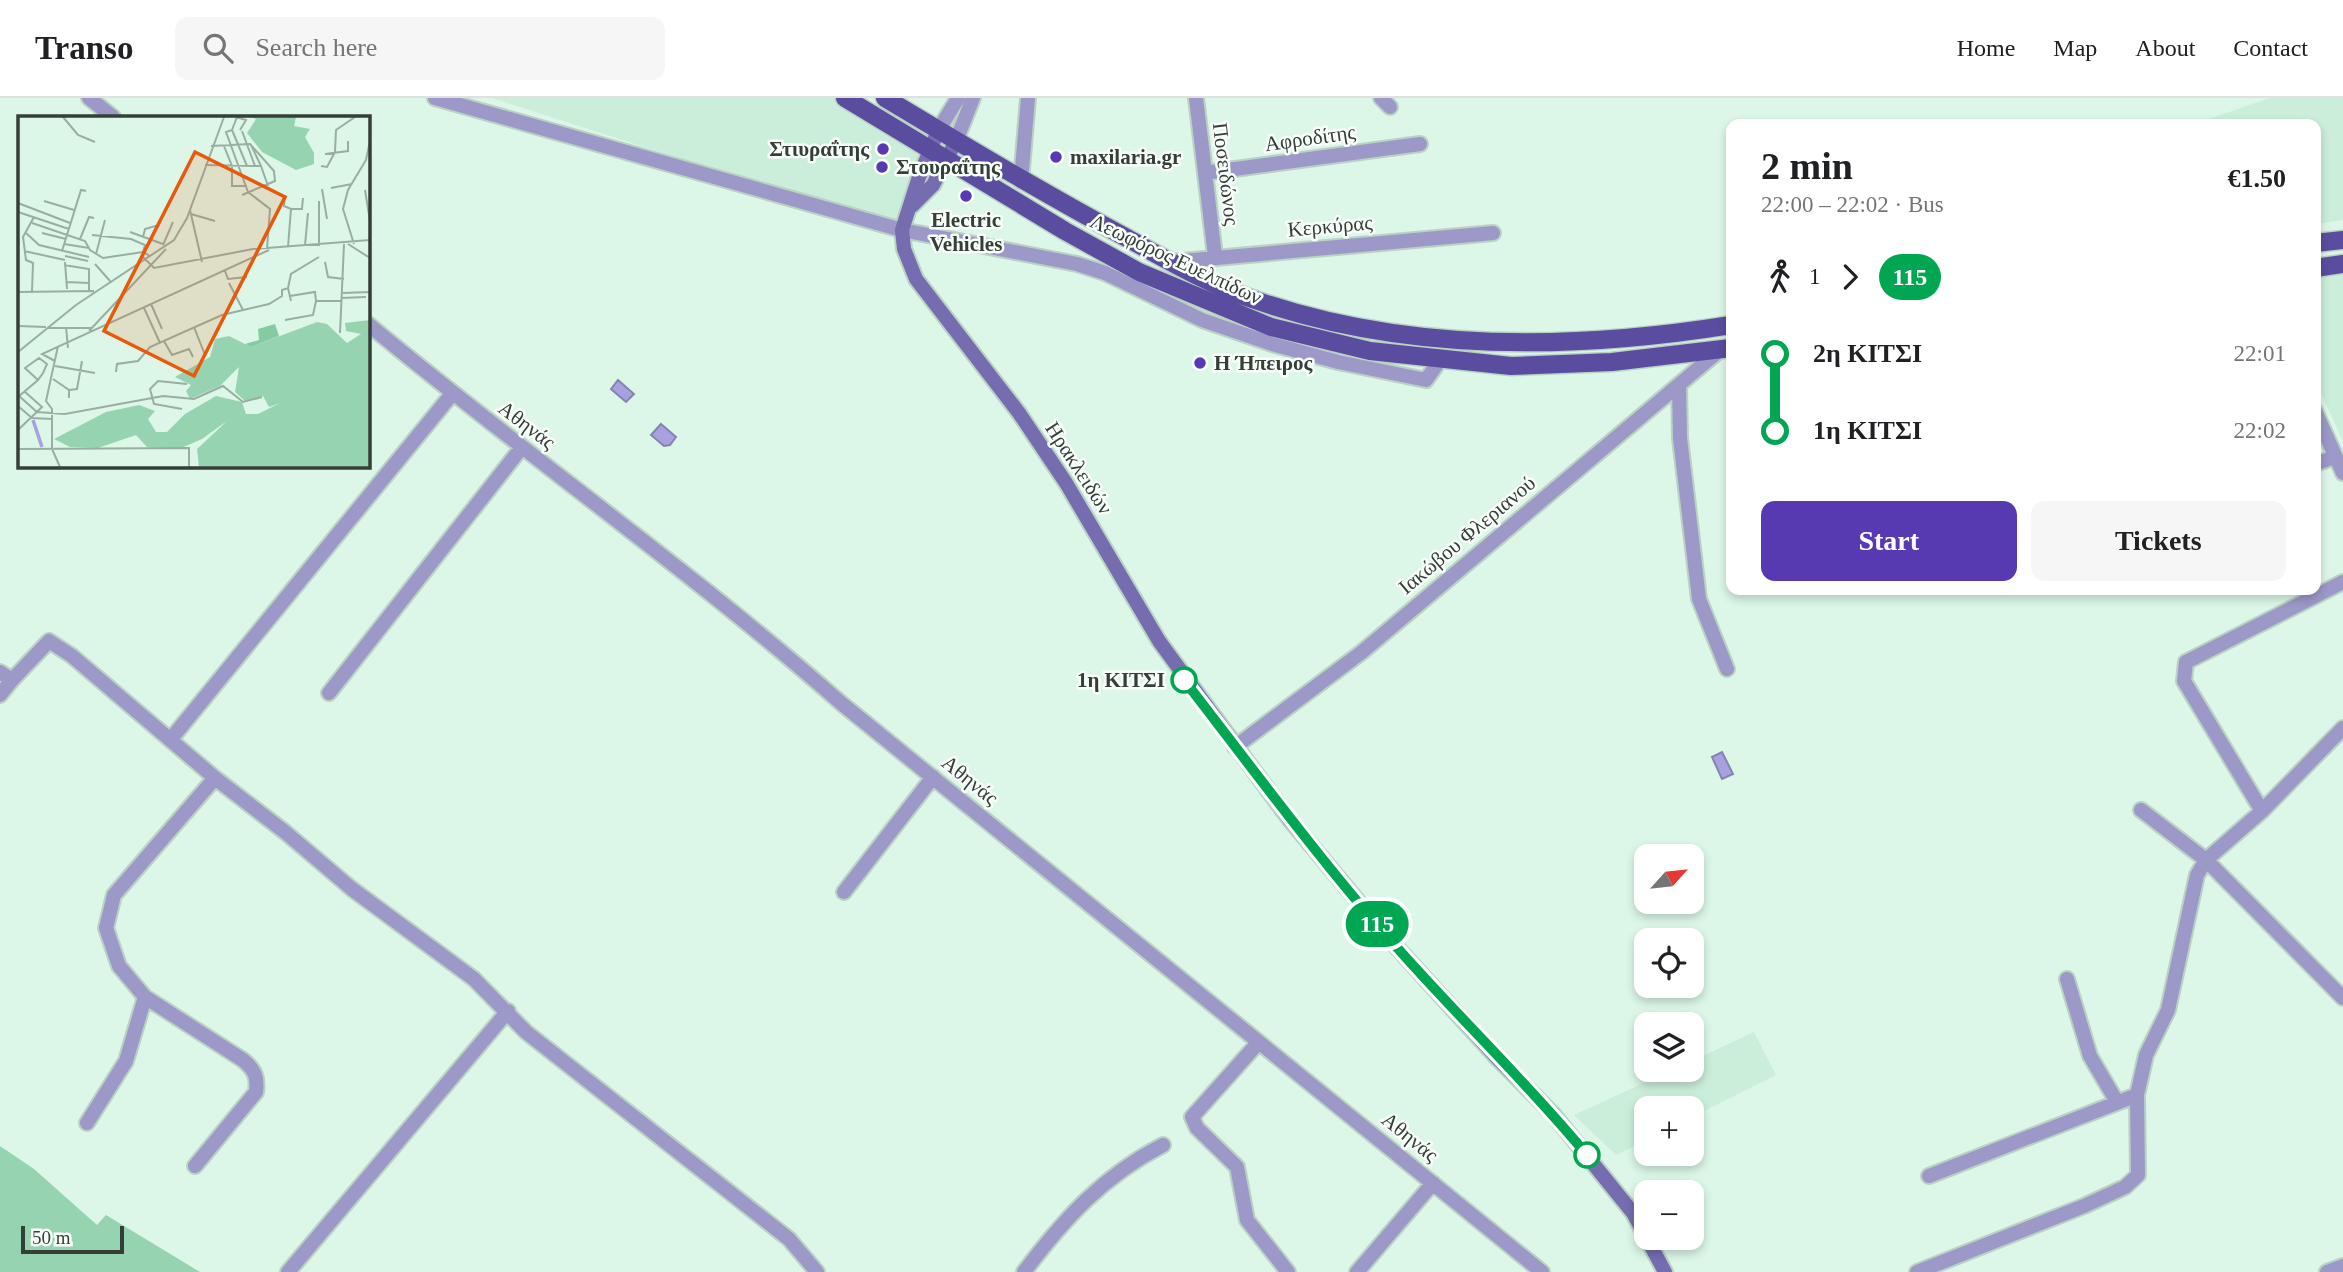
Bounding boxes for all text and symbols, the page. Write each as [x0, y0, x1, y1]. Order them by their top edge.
search box [175, 17, 665, 80]
icon: search [199, 29, 237, 67]
text: Transo [35, 30, 133, 66]
text: Search here [255, 33, 377, 62]
text: Home [1957, 35, 2015, 61]
text: Map [2053, 35, 2097, 61]
text: About [2135, 35, 2195, 61]
text: Contact [2233, 35, 2308, 61]
inset map [18, 116, 369, 467]
street label: Αφροδίτης [1263, 120, 1358, 156]
street label: Ποσειδώνος [1208, 121, 1244, 227]
place label: Στιυραΐτης [769, 137, 870, 161]
marker: Στιυραΐτης [875, 141, 891, 157]
place label: maxilaria.gr [1070, 145, 1181, 169]
text: 2 min [1761, 145, 1853, 187]
marker: maxilaria.gr [1048, 149, 1064, 165]
place label: Στουραΐτης [896, 155, 1001, 179]
marker: Στουραΐτης [874, 159, 890, 175]
text: €1.50 [2228, 164, 2286, 193]
marker: Electric Vehicles [958, 188, 974, 204]
text: 22:00 – 22:02 · Bus [1761, 192, 1944, 217]
place label: Electric Vehicles [930, 208, 1002, 256]
street label: Λεωφόρος Ευελπίδων [1086, 209, 1266, 309]
street label: Κερκύρας [1286, 210, 1374, 242]
icon: walk [1761, 258, 1799, 296]
icon: forward [1831, 258, 1869, 296]
text: 1 [1809, 264, 1821, 289]
text: 115 [1893, 264, 1927, 290]
text: 2η ΚΙΤΣΙ [1813, 339, 1922, 368]
text: 22:01 [2234, 341, 2286, 366]
place label: Η Ήπειρος [1214, 351, 1313, 375]
marker: Η Ήπειρος [1192, 355, 1208, 371]
street label: Αθηνάς [494, 396, 561, 455]
text: 1η ΚΙΤΣΙ [1813, 416, 1922, 445]
street label: Ηρακλειδών [1040, 417, 1118, 519]
text: 22:02 [2234, 418, 2286, 443]
street label: Ιακώβου Φλεριανού [1394, 471, 1540, 599]
button: Start [1761, 501, 2017, 581]
button: Tickets [2031, 501, 2286, 581]
marker: 1η ΚΙΤΣΙ [1171, 667, 1197, 693]
place label: 1η ΚΙΤΣΙ [1077, 668, 1165, 692]
street label: Αθηνάς [937, 750, 1003, 810]
north arrow [1634, 844, 1704, 914]
map controls [1634, 844, 1704, 1250]
line badge: 115 [1337, 901, 1417, 947]
text: 115 [1360, 911, 1394, 937]
button: locate [1634, 928, 1704, 998]
button: layers [1634, 1012, 1704, 1082]
button: + [1634, 1096, 1704, 1166]
street label: Αθηνάς [1377, 1107, 1443, 1167]
unlabelled marker [1574, 1142, 1600, 1168]
button: − [1634, 1180, 1704, 1250]
scale bar [21, 1223, 124, 1255]
text: 50 m [32, 1227, 71, 1248]

